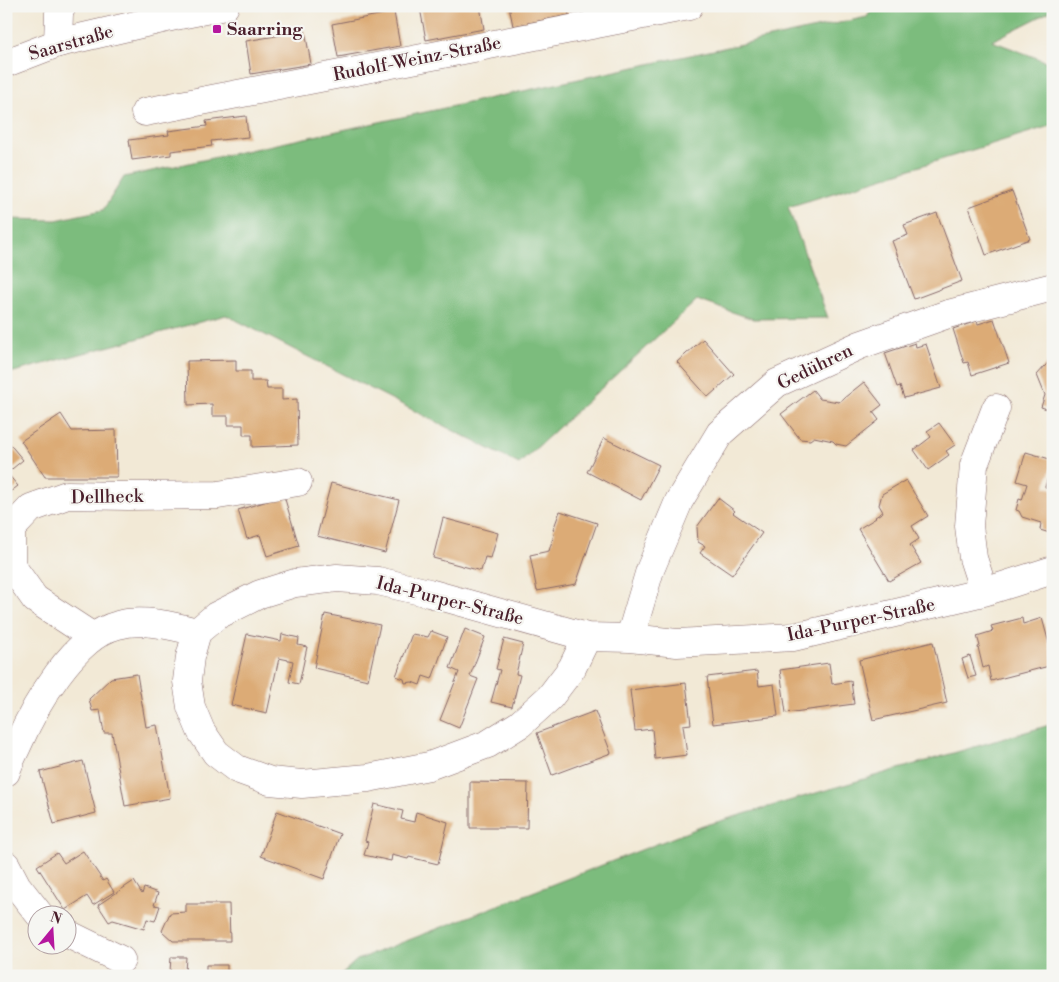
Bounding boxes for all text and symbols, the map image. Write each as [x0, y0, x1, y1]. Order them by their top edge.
place label: Saarring [227, 18, 303, 41]
street label: Saarstraße [26, 20, 116, 66]
marker: Saarring [211, 23, 223, 35]
street label: Rudolf-Weinz-Straße [331, 31, 503, 87]
street label: Gedühren [774, 339, 857, 395]
street label: Dellheck [71, 485, 145, 509]
street label: Ida-Purper-Straße [374, 572, 526, 630]
street label: Ida-Purper-Straße [785, 593, 937, 647]
north arrow [28, 904, 78, 954]
text: N [48, 908, 64, 929]

